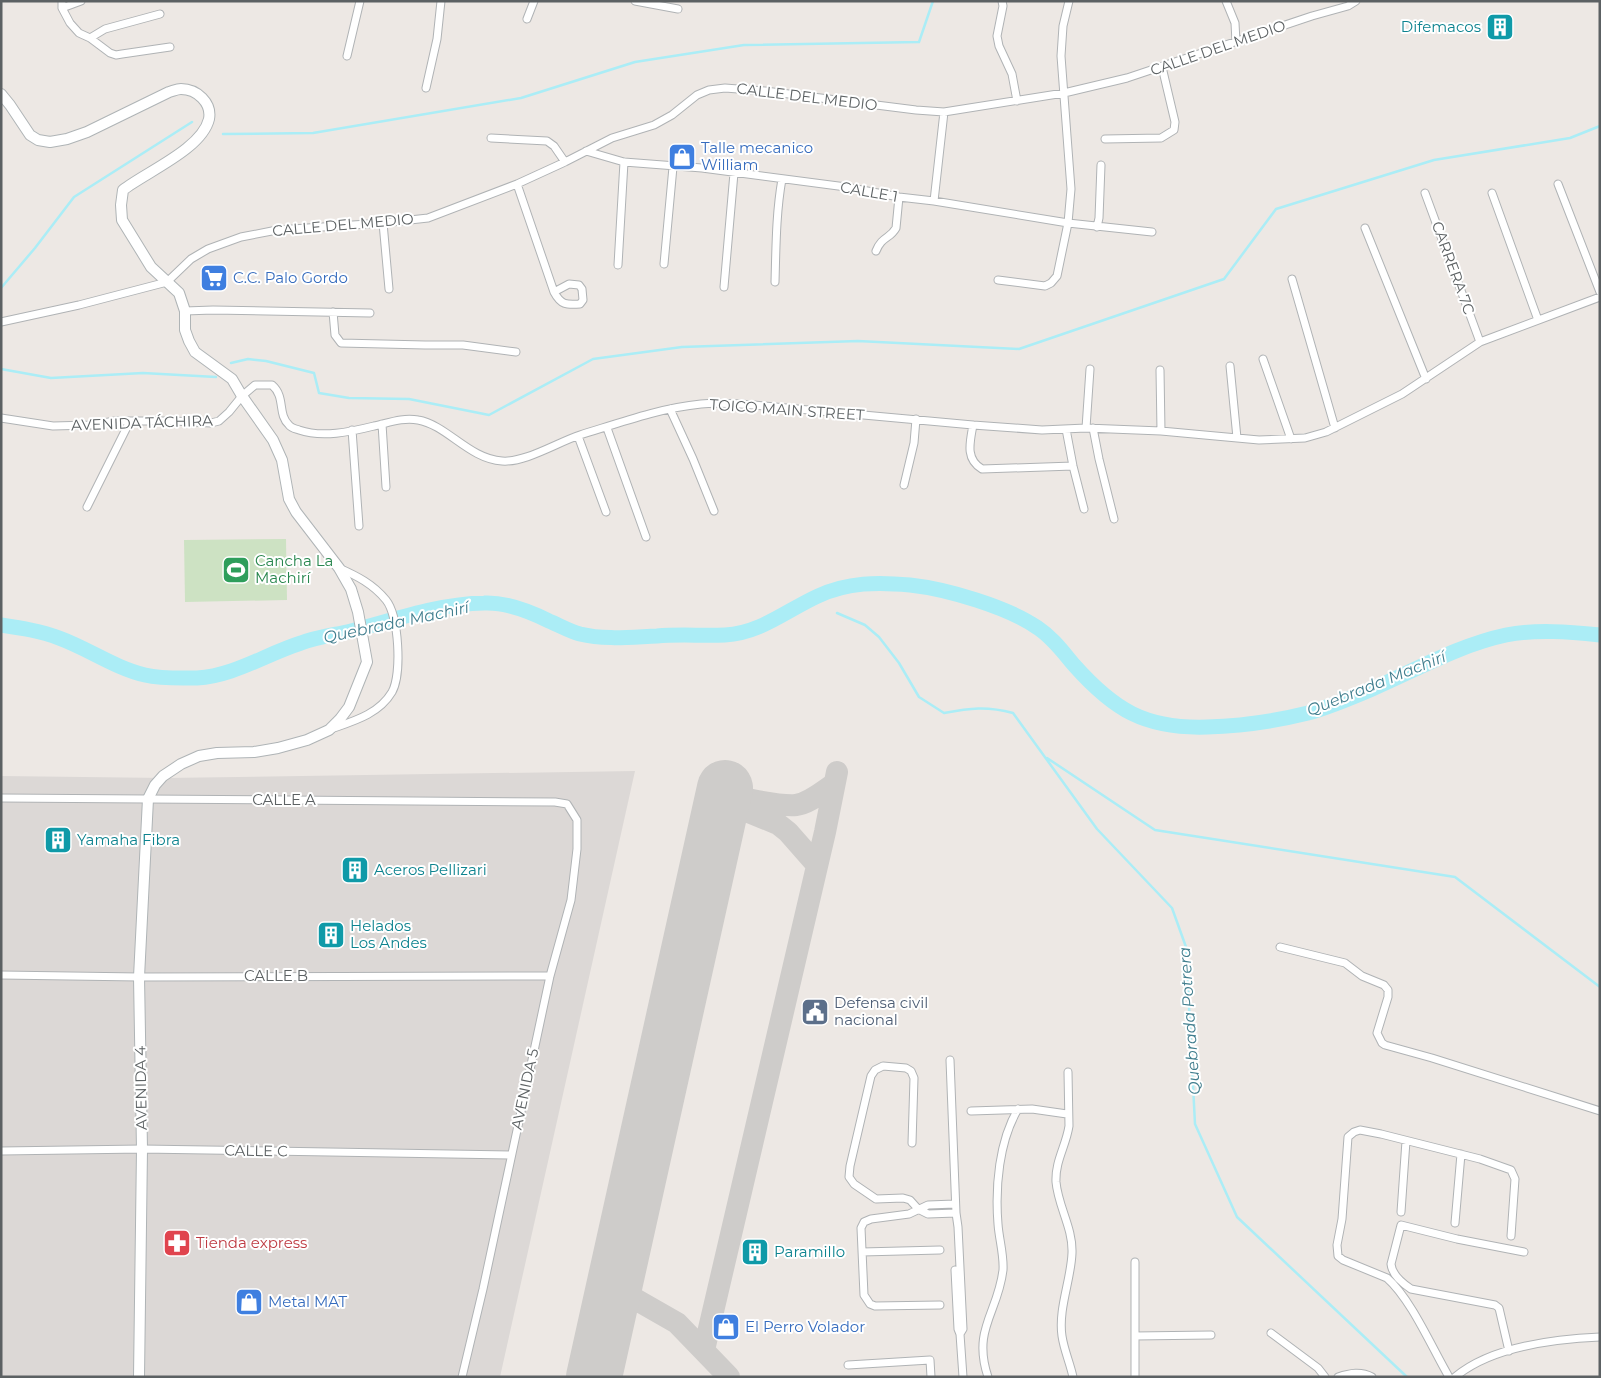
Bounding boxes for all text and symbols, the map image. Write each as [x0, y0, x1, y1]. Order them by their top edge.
building icon: Difemacos [1485, 12, 1515, 42]
street label: CALLE DEL MEDIO [1148, 15, 1288, 80]
place label: Difemacos [1401, 17, 1481, 36]
street label: CALLE DEL MEDIO [736, 78, 879, 115]
place label: Talle mecanico William [701, 138, 813, 174]
shop icon: Talle mecanico William [667, 142, 697, 172]
street label: CALLE 1 [839, 177, 899, 206]
street label: CALLE DEL MEDIO [271, 209, 414, 240]
street label: CARRERA 7C [1428, 219, 1479, 317]
supermarket icon: C.C. Palo Gordo [199, 263, 229, 293]
place label: C.C. Palo Gordo [233, 268, 348, 287]
street label: TOICO MAIN STREET [709, 395, 865, 424]
street label: AVENIDA TÁCHIRA [71, 411, 213, 434]
place label: Cancha La Machirí [255, 551, 333, 587]
sports icon: Cancha La Machirí [221, 555, 251, 585]
water label: Quebrada Machirí [322, 597, 473, 647]
water label: Quebrada Machirí [1304, 646, 1451, 720]
street label: CALLE A [252, 790, 316, 809]
building icon: Yamaha Fibra [43, 825, 73, 855]
place label: Yamaha Fibra [77, 830, 180, 849]
building icon: Aceros Pellizari [340, 855, 370, 885]
place label: Aceros Pellizari [374, 860, 487, 879]
place label: Helados Los Andes [350, 916, 427, 952]
building icon: Helados Los Andes [316, 920, 346, 950]
water label: Quebrada Potrera [1175, 946, 1204, 1096]
street label: CALLE B [244, 966, 308, 985]
place label: Defensa civil nacional [834, 993, 928, 1029]
public building icon: Defensa civil nacional [800, 997, 830, 1027]
street label: AVENIDA 4 [130, 1046, 151, 1130]
street label: AVENIDA 5 [507, 1047, 542, 1131]
street label: CALLE C [224, 1140, 288, 1161]
pharmacy icon: Tienda express [162, 1228, 192, 1258]
place label: Tienda express [196, 1233, 307, 1252]
building icon: Paramillo [740, 1237, 770, 1267]
place label: Paramillo [774, 1242, 845, 1261]
shop icon: Metal MAT [234, 1287, 264, 1317]
place label: Metal MAT [268, 1292, 348, 1311]
shop icon: El Perro Volador [711, 1312, 741, 1342]
place label: El Perro Volador [745, 1317, 865, 1336]

